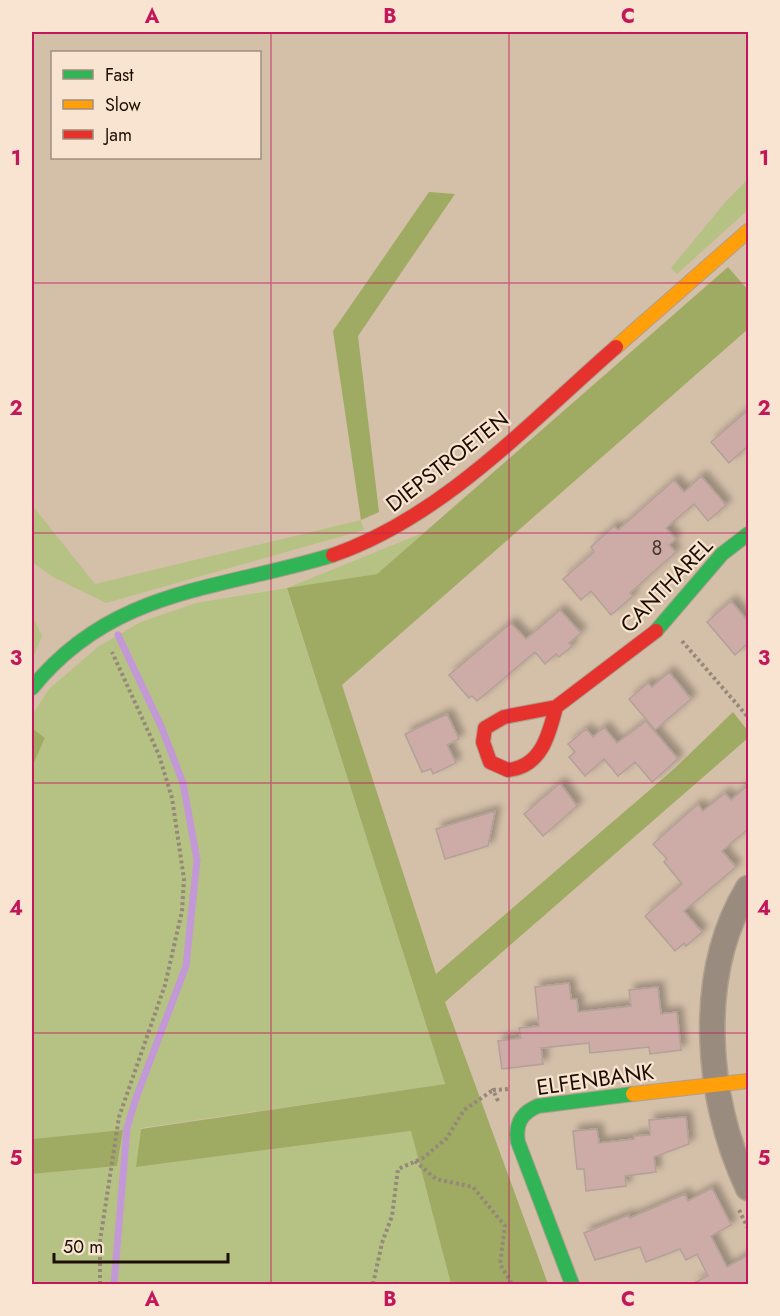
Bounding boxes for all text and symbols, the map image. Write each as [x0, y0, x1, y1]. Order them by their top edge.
text: A [144, 2, 160, 31]
text: B [383, 2, 397, 31]
text: C [621, 2, 635, 31]
legend [51, 51, 261, 159]
text: Fast [105, 62, 134, 88]
text: Slow [105, 92, 142, 118]
text: Jam [103, 122, 132, 148]
text: 1 [11, 144, 21, 173]
text: 1 [759, 144, 769, 173]
text: 2 [9, 394, 23, 423]
text: 2 [757, 394, 771, 423]
street label: DIEPSTROETEN [379, 403, 515, 519]
street label: CANTHAREL [612, 530, 720, 640]
house number: 8 [652, 534, 662, 563]
text: 3 [10, 644, 22, 673]
text: 3 [758, 644, 770, 673]
text: 4 [9, 894, 23, 923]
text: 4 [757, 894, 771, 923]
street label: ELFENBANK [534, 1055, 656, 1103]
text: 5 [10, 1144, 23, 1173]
text: 5 [758, 1144, 771, 1173]
scale bar [54, 1226, 228, 1264]
text: 50 m [63, 1234, 103, 1260]
text: A [144, 1285, 160, 1314]
text: B [383, 1285, 397, 1314]
text: C [621, 1285, 635, 1314]

